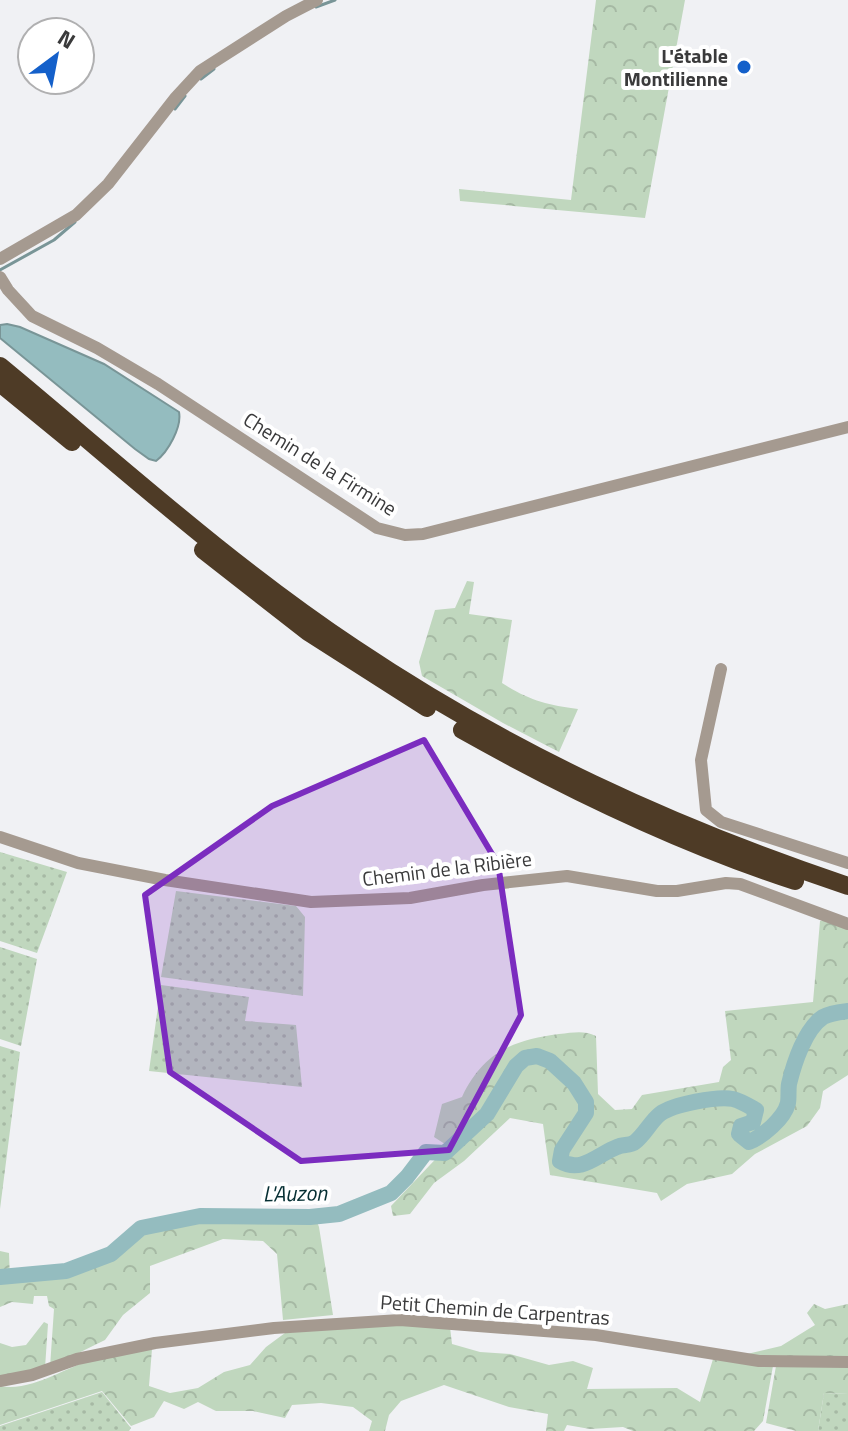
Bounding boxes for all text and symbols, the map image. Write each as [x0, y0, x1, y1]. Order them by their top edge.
north arrow [16, 16, 96, 96]
text: N [51, 21, 82, 57]
place label: L'étable Montilienne [624, 40, 728, 94]
marker: L'étable Montilienne [735, 58, 753, 76]
street label: Chemin de la Firmine [237, 404, 403, 523]
street label: Chemin de la Ribière [360, 843, 533, 894]
water label: L'Auzon [263, 1175, 328, 1211]
street label: Petit Chemin de Carpentras [379, 1286, 611, 1333]

